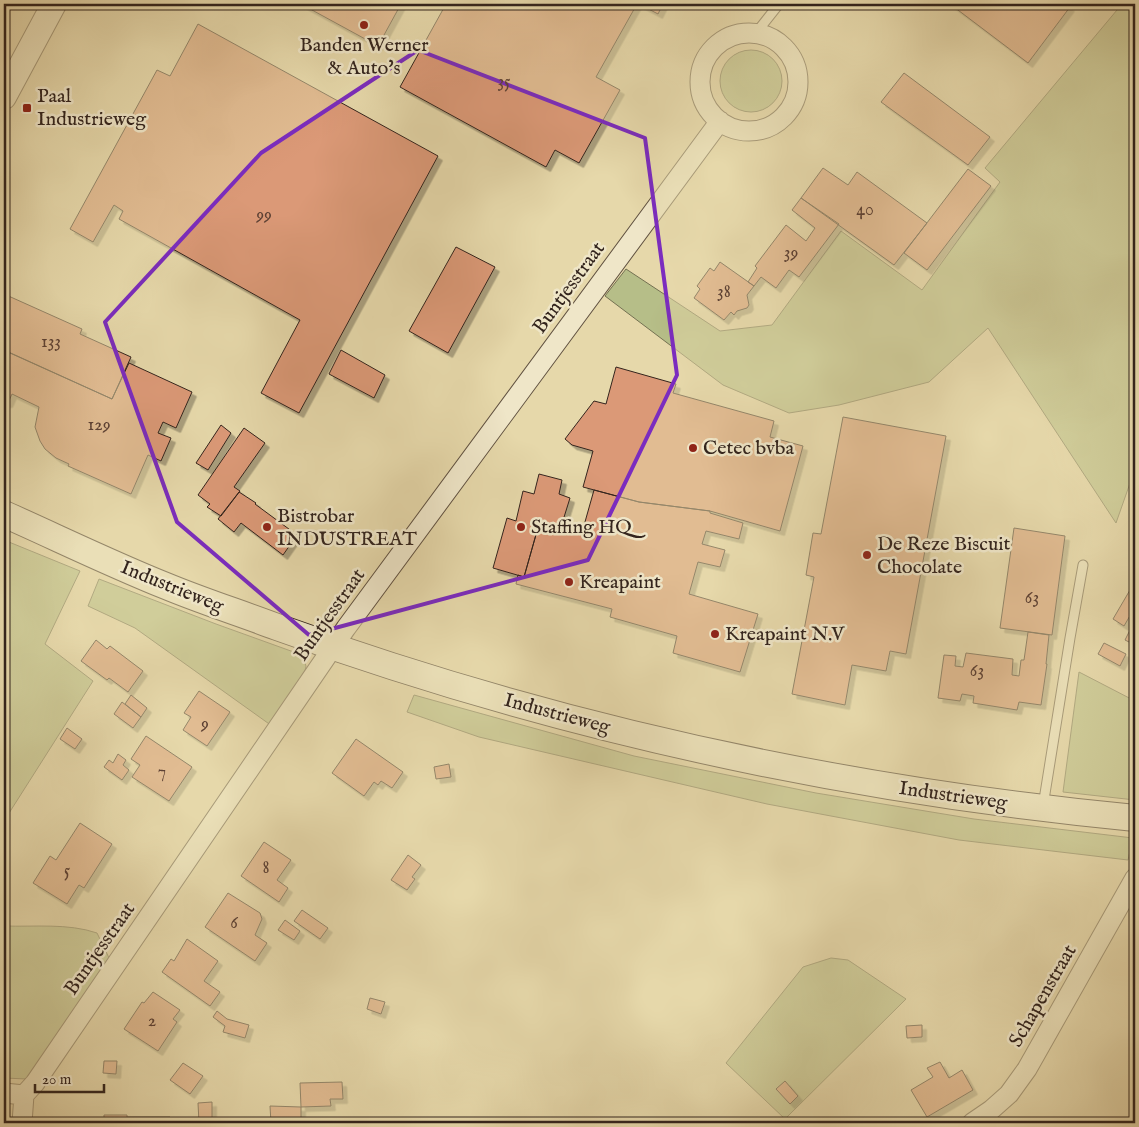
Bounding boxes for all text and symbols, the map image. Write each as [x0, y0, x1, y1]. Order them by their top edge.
marker: Banden Werner & Auto's [358, 19, 370, 31]
place label: Banden Werner & Auto's [299, 33, 429, 81]
house number: 35 [497, 71, 511, 94]
place label: Paal Industrieweg [37, 84, 147, 132]
marker: Paal Industrieweg [21, 102, 33, 114]
house number: 40 [856, 199, 874, 222]
house number: 99 [255, 204, 272, 227]
street label: Buntjesstraat [527, 237, 611, 339]
house number: 39 [784, 242, 798, 265]
house number: 38 [717, 281, 731, 304]
house number: 133 [41, 331, 61, 354]
house number: 129 [87, 414, 111, 437]
place label: Cetec bvba [703, 436, 795, 461]
marker: Cetec bvba [687, 442, 699, 454]
place label: Bistrobar INDUSTREAT [277, 504, 417, 552]
place label: Staffing HQ [531, 515, 646, 540]
marker: Bistrobar INDUSTREAT [261, 521, 273, 533]
marker: Staffing HQ [515, 521, 527, 533]
place label: De Reze Biscuit Chocolate [877, 532, 1011, 580]
marker: De Reze Biscuit Chocolate [861, 549, 873, 561]
street label: Industrieweg [117, 555, 228, 619]
street label: Buntjesstraat [289, 564, 371, 666]
place label: Kreapaint [579, 570, 661, 595]
marker: Kreapaint [563, 576, 575, 588]
house number: 63 [1025, 587, 1039, 610]
place label: Kreapaint N.V [725, 622, 845, 647]
marker: Kreapaint N.V [709, 628, 721, 640]
house number: 63 [970, 660, 984, 683]
street label: Industrieweg [501, 688, 614, 740]
house number: 9 [200, 713, 209, 736]
house number: 7 [158, 761, 166, 784]
street label: Industrieweg [897, 776, 1010, 816]
house number: 8 [262, 857, 270, 880]
house number: 5 [64, 860, 71, 883]
street label: Buntjesstraat [59, 898, 141, 1000]
house number: 6 [230, 912, 238, 935]
street label: Schapenstraat [1004, 940, 1082, 1052]
house number: 2 [148, 1010, 156, 1033]
scale bar [35, 1062, 104, 1094]
text: 20 m [42, 1070, 72, 1089]

